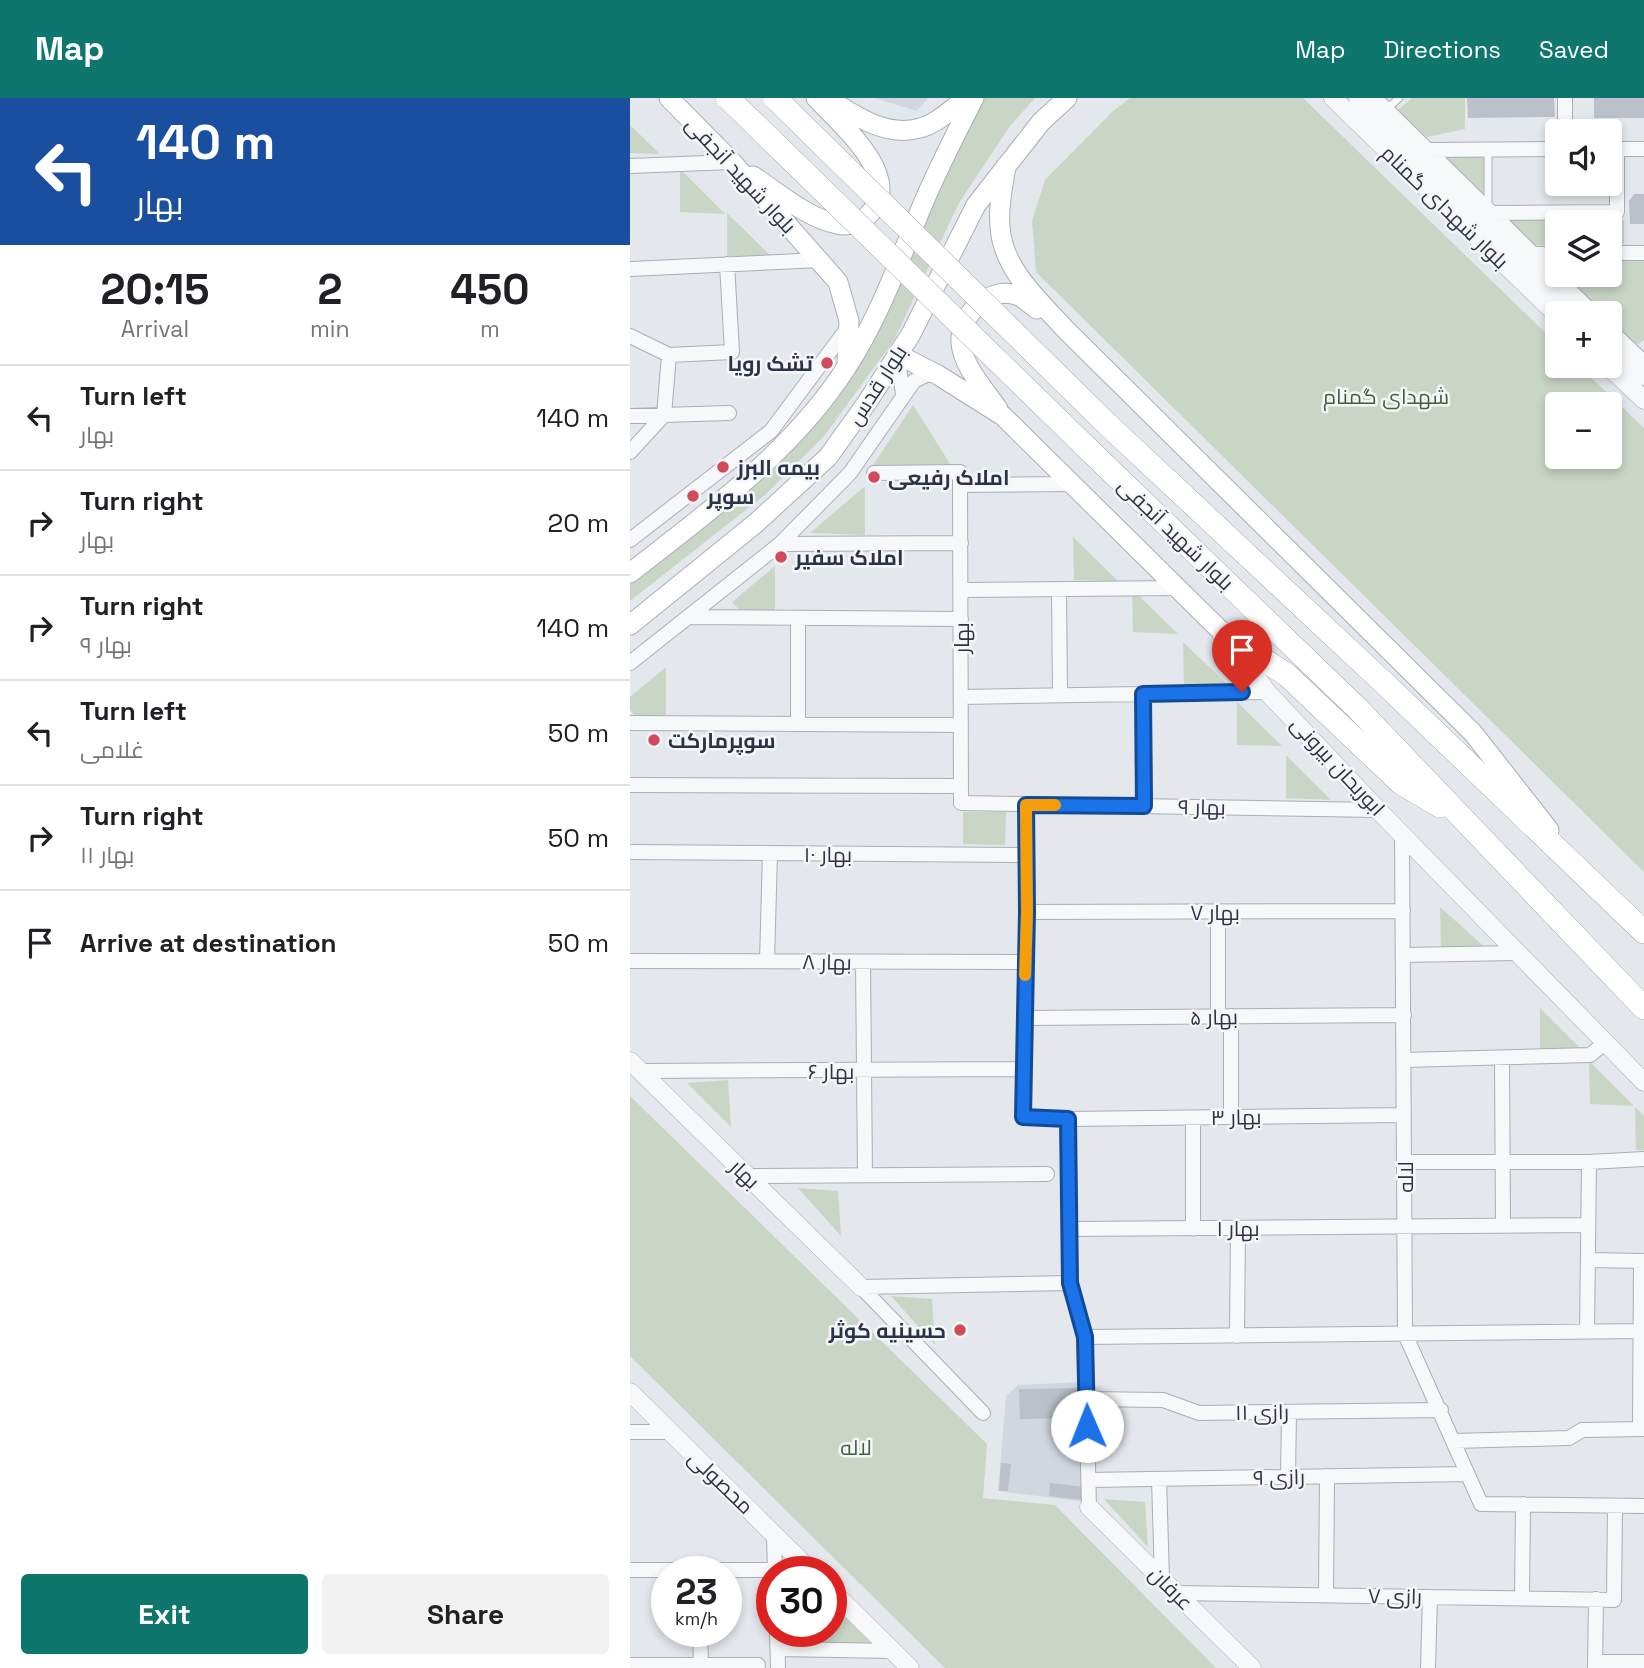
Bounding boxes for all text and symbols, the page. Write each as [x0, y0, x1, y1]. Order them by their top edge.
text: Map [35, 28, 104, 70]
text: Map [1295, 34, 1345, 65]
text: Directions [1383, 34, 1501, 65]
text: Saved [1539, 34, 1609, 65]
text: 140 m [136, 111, 275, 173]
street label: بلوار شهید آنجفی [680, 111, 802, 239]
map controls [1545, 119, 1622, 469]
button: sound [1545, 119, 1622, 196]
icon: left [21, 126, 112, 217]
street label: بلوار شهدای گمنام [1375, 139, 1514, 275]
text: بهار [136, 183, 184, 223]
button: layers [1545, 210, 1622, 287]
text: 20:15 [101, 263, 209, 316]
text: 2 [317, 263, 342, 316]
text: 450 [450, 263, 529, 316]
button: + [1545, 301, 1622, 378]
text: Arrival [121, 314, 189, 344]
text: min [310, 314, 350, 344]
text: m [480, 314, 500, 344]
street label: بلوار قدس [841, 340, 913, 430]
place label: تشک رویا [727, 350, 814, 377]
marker: تشک رویا [819, 355, 835, 371]
text: Turn left [80, 379, 187, 413]
park label: شهدای گمنام [1323, 383, 1449, 411]
button: − [1545, 392, 1622, 469]
icon: left [21, 399, 59, 437]
text: 140 m [536, 401, 609, 435]
text: بهار [80, 420, 114, 450]
place label: بیمه البرز [736, 454, 820, 481]
marker: بیمه البرز [715, 459, 731, 475]
place label: املاک رفیعی [888, 464, 1010, 491]
marker: املاک رفیعی [866, 469, 882, 485]
street label: بلوار شهید آنجفی [1112, 472, 1240, 596]
place label: سوپر [706, 483, 754, 512]
text: Turn right [80, 484, 204, 518]
marker: سوپر [685, 488, 701, 504]
icon: right [21, 504, 59, 542]
text: 20 m [548, 506, 609, 540]
text: بهار [80, 525, 114, 555]
place label: املاک سفیر [794, 544, 904, 571]
marker: املاک سفیر [773, 549, 789, 565]
text: Turn right [80, 589, 204, 623]
icon: right [21, 609, 59, 647]
text: 140 m [536, 611, 609, 645]
pin [1212, 620, 1272, 692]
street label: بهار [948, 622, 975, 655]
text: بهار ۹ [80, 630, 132, 660]
icon: arrive [1223, 631, 1261, 669]
text: Turn left [80, 694, 187, 728]
street label: ابوریحان بیرونی [1285, 711, 1391, 821]
icon: left [21, 714, 59, 752]
text: 50 m [548, 716, 609, 750]
place label: سوپرمارکت [668, 727, 775, 756]
marker: سوپرمارکت [646, 732, 662, 748]
text: غلامی [80, 735, 144, 765]
street label: بهار ۹ [1178, 793, 1226, 821]
text: Turn right [80, 799, 204, 833]
icon: right [21, 819, 59, 857]
text: 50 m [548, 821, 609, 855]
text: بهار ۱۱ [80, 840, 134, 870]
street label: بهار ۱۰ [804, 841, 852, 868]
street label: بهار ۷ [1190, 899, 1240, 926]
icon: arrive [21, 924, 59, 962]
text: Arrive at destination [80, 926, 337, 960]
text: 50 m [548, 926, 609, 960]
street label: بهار ۸ [802, 948, 852, 976]
street label: بهار ۵ [1190, 1003, 1238, 1031]
street label: بهار ۶ [808, 1058, 854, 1085]
street label: بهار ۳ [1210, 1103, 1262, 1131]
street label: بهار [724, 1153, 766, 1195]
street label: لاله [1392, 1161, 1419, 1193]
street label: بهار ۱ [1216, 1215, 1260, 1242]
place label: حسینیه کوثر [828, 1317, 946, 1344]
marker: حسینیه کوثر [952, 1322, 968, 1338]
position arrow [1050, 1389, 1124, 1463]
street label: رازی ۱۱ [1235, 1398, 1289, 1426]
park label: لاله [840, 1434, 872, 1461]
street label: محصولی [683, 1444, 759, 1520]
street label: رازی ۹ [1253, 1463, 1305, 1491]
speed limit sign: 30 [756, 1556, 847, 1647]
street label: عرفان [1143, 1560, 1199, 1616]
text: 23 [675, 1570, 718, 1614]
button: Exit [21, 1574, 308, 1654]
button: Share [322, 1574, 609, 1654]
street label: رازی ۷ [1368, 1582, 1422, 1610]
text: km/h [675, 1607, 718, 1630]

